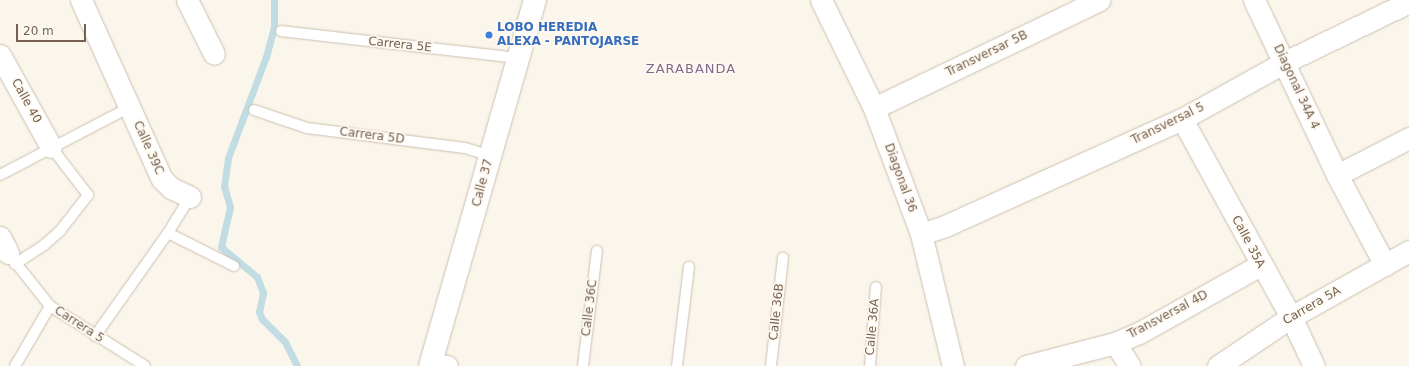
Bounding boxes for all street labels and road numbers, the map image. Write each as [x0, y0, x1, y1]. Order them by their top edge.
street label: Transversar 5B [944, 28, 1030, 80]
street label: Carrera 5E [368, 35, 432, 55]
street label: Diagonal 34A 4 [1270, 42, 1322, 132]
street label: Calle 40 [8, 76, 44, 126]
street label: Transversal 5 [1129, 100, 1207, 148]
street label: Calle 39C [130, 119, 166, 177]
street label: Carrera 5D [339, 125, 405, 147]
street label: Diagonal 36 [881, 142, 919, 214]
street label: Calle 37 [470, 158, 496, 208]
street label: Calle 35A [1228, 213, 1268, 271]
street label: Calle 36C [579, 279, 601, 337]
street label: Calle 36B [767, 283, 787, 341]
street label: Carrera 5A [1280, 284, 1344, 328]
street label: Transversal 4D [1125, 288, 1211, 342]
street label: Calle 36A [863, 298, 883, 356]
street label: Carrera 5 [51, 304, 107, 346]

